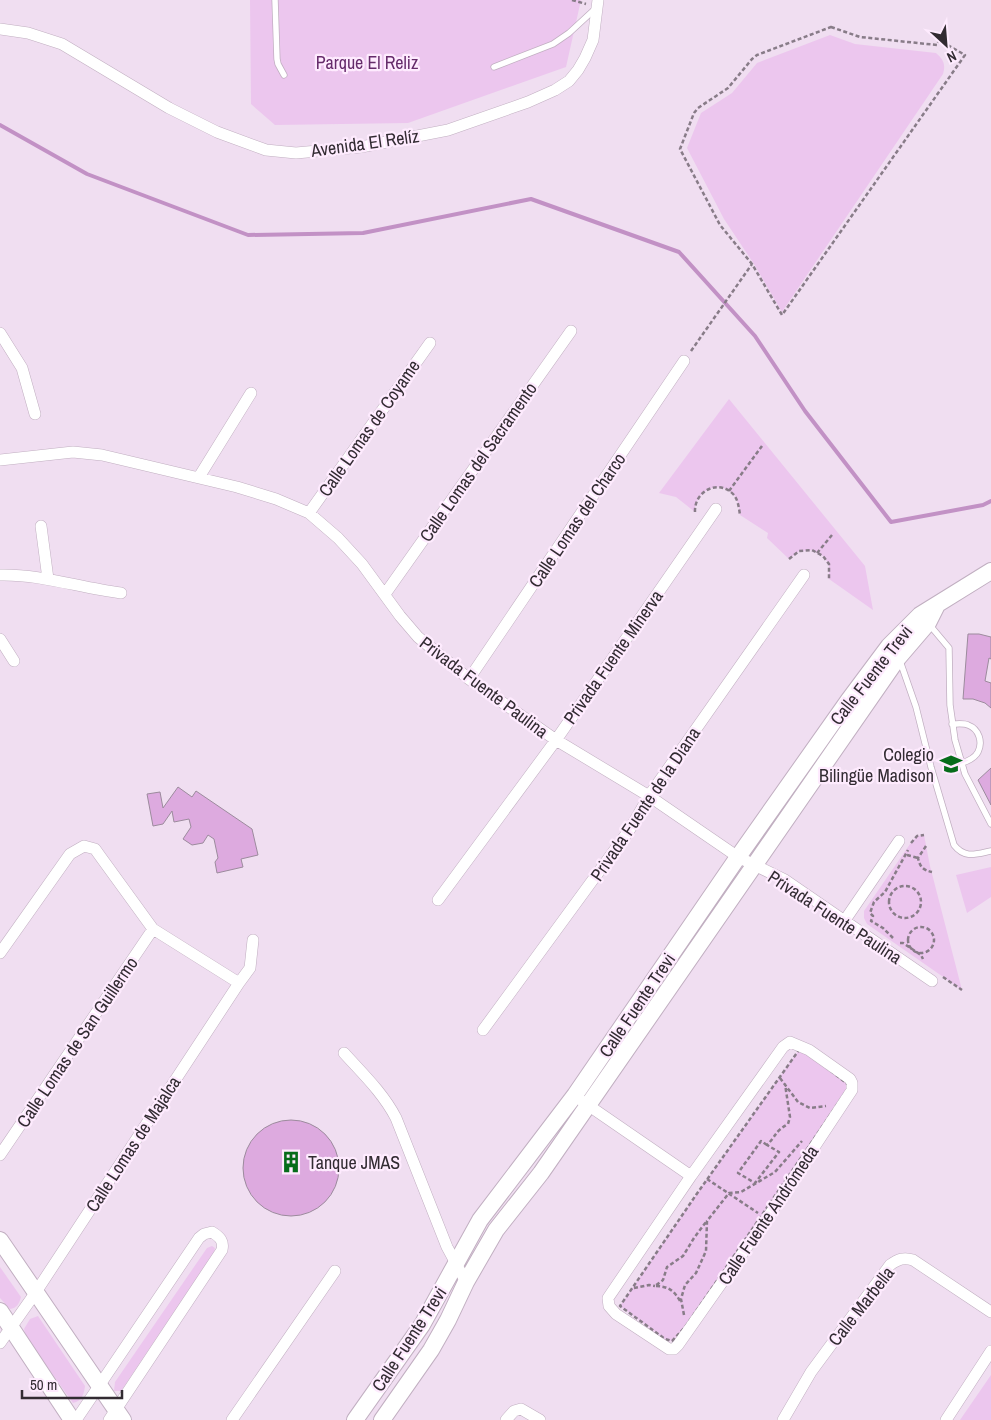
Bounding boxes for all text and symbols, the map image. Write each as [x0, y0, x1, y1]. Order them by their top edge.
north arrow [921, 20, 971, 70]
text: N [944, 47, 959, 67]
park label: Parque El Reliz [316, 50, 418, 75]
street label: Avenida El Relíz [308, 123, 421, 163]
street label: Calle Lomas de Coyame [312, 355, 426, 501]
street label: Calle Lomas del Sacramento [413, 377, 543, 547]
street label: Calle Lomas del Charco [523, 448, 631, 592]
street label: Privada Fuente Minerva [557, 585, 669, 729]
street label: Calle Fuente Trevi [824, 620, 918, 730]
street label: Privada Fuente Paulina [415, 630, 553, 744]
street label: Privada Fuente de la Diana [584, 722, 706, 886]
place label: Colegio Bilingüe Madison [819, 742, 934, 788]
school or university icon: Colegio Bilingüe Madison [938, 751, 964, 777]
street label: Privada Fuente Paulina [763, 864, 907, 970]
street label: Calle Fuente Trevi [593, 948, 681, 1062]
street label: Calle Lomas de San Guillermo [10, 952, 144, 1132]
street label: Calle Lomas de Majalca [80, 1071, 186, 1217]
street label: Calle Fuente Andrómeda [712, 1140, 824, 1290]
building icon: Tanque JMAS [278, 1149, 304, 1175]
place label: Tanque JMAS [308, 1150, 400, 1175]
street label: Calle Marbella [822, 1261, 900, 1351]
street label: Calle Fuente Trevi [366, 1282, 452, 1396]
scale bar [22, 1368, 122, 1400]
text: 50 m [30, 1374, 57, 1395]

